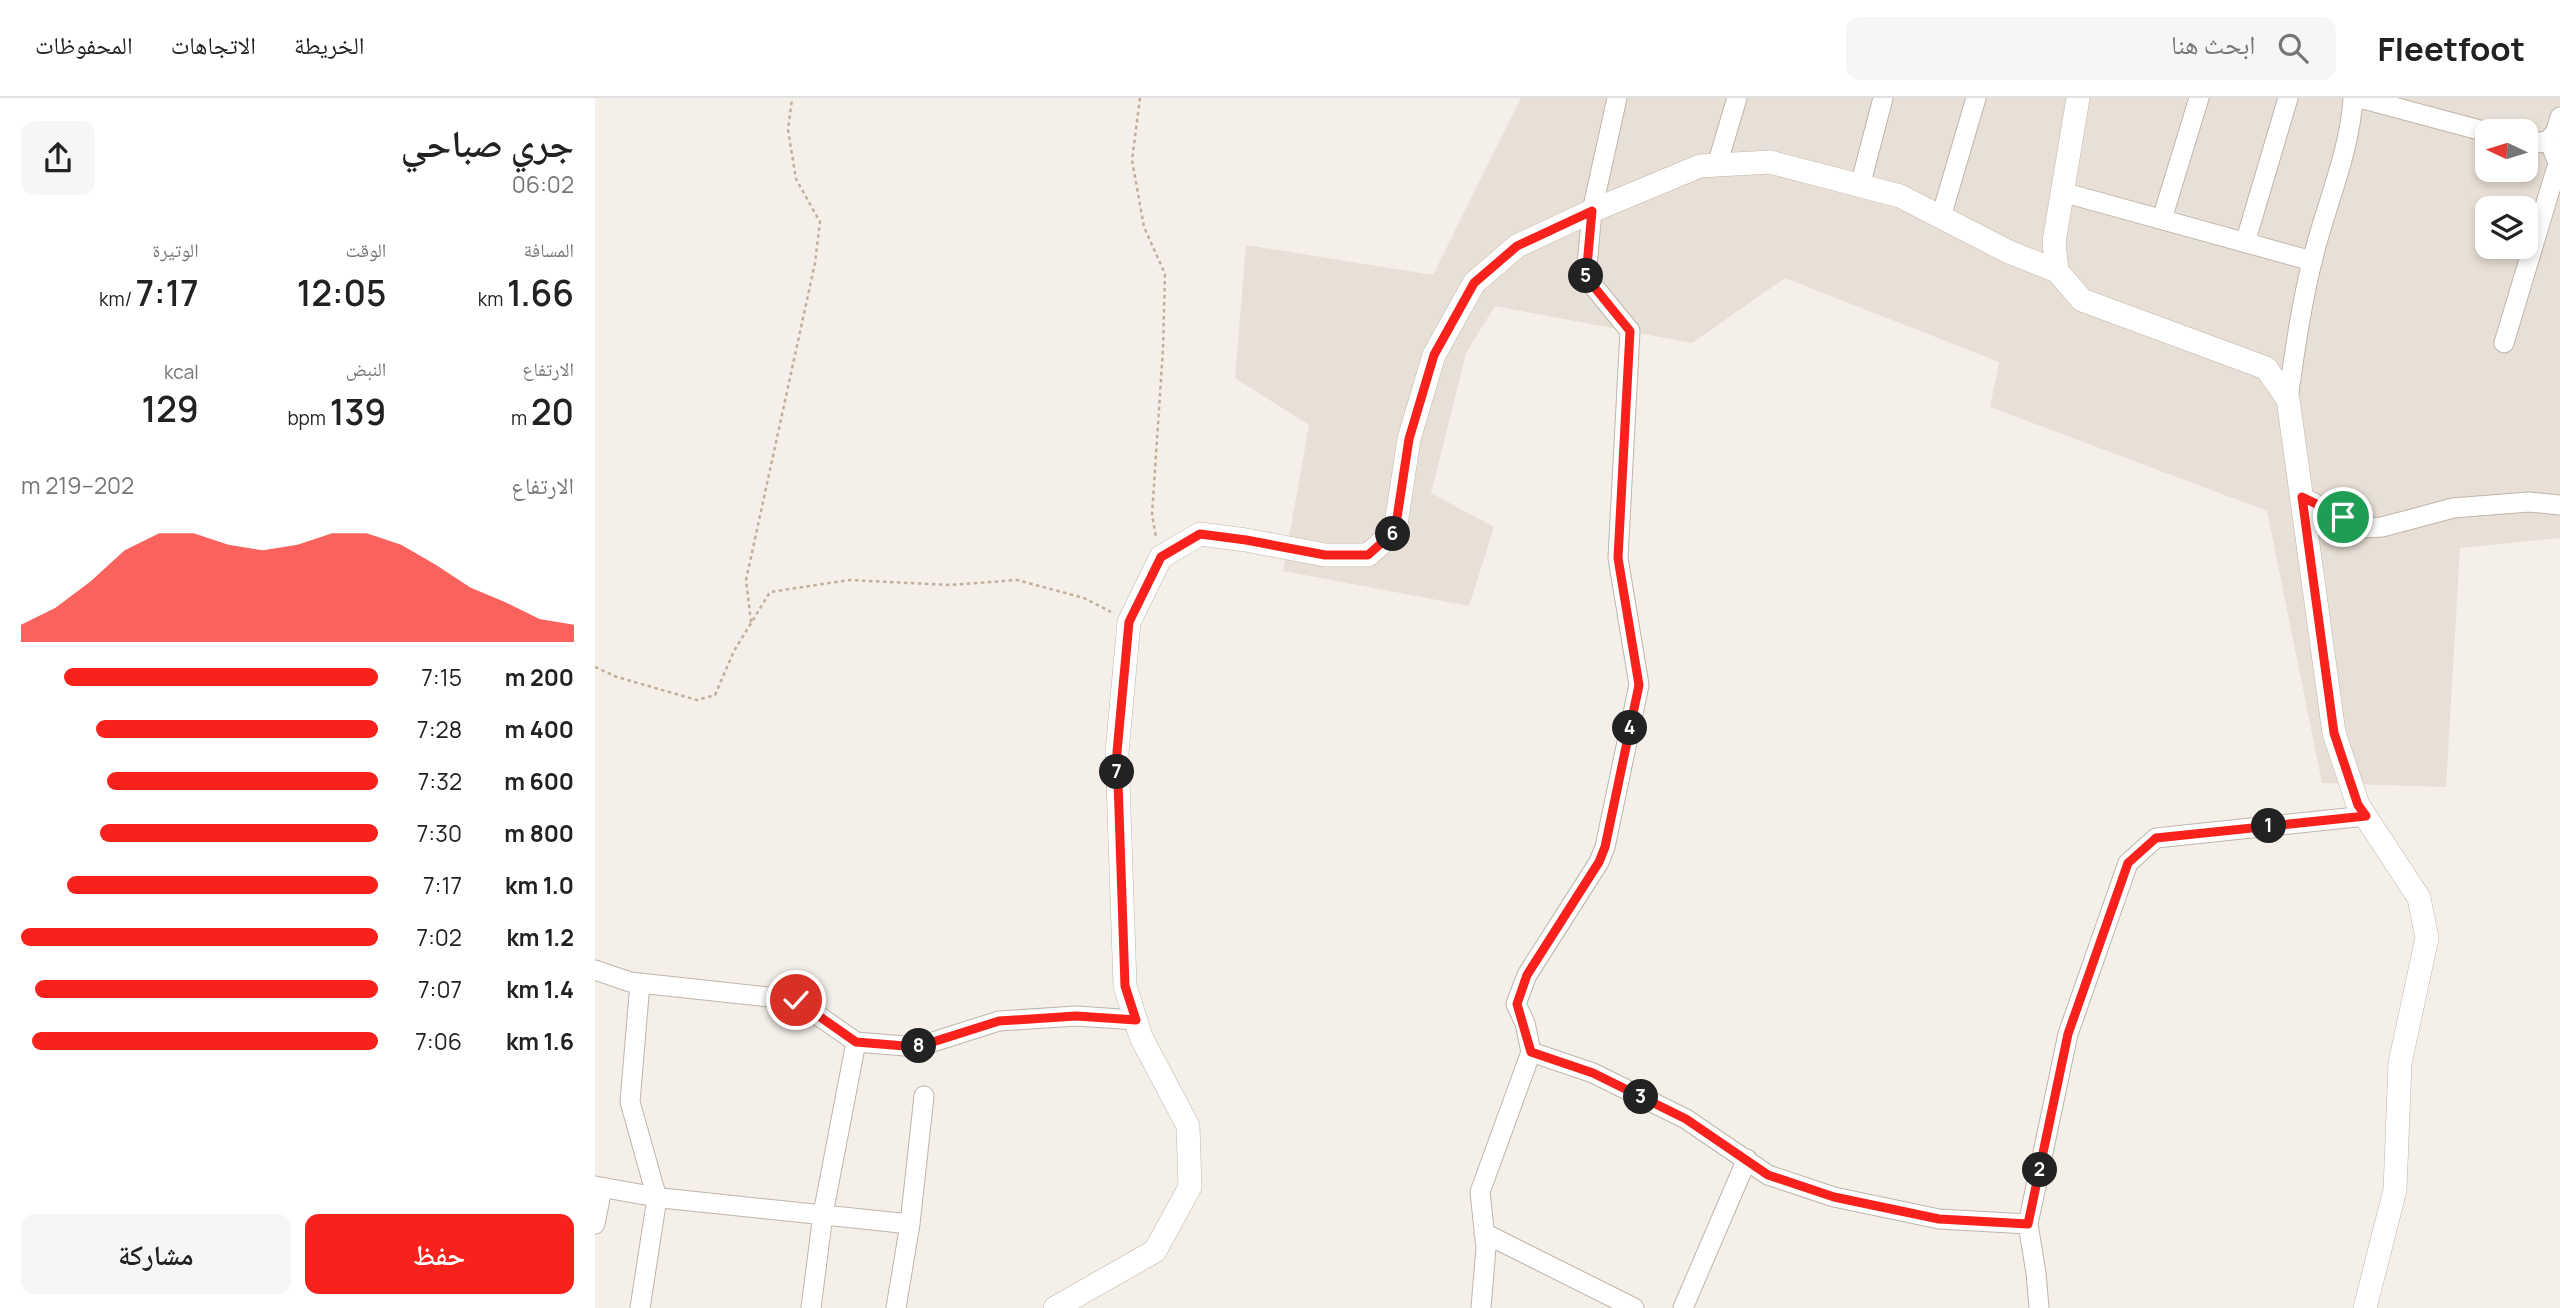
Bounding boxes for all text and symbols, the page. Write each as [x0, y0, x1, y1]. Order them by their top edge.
search box [1846, 17, 2336, 80]
text: ابحث هنا [2171, 26, 2256, 62]
text: Fleetfoot [2378, 26, 2525, 71]
text: المحفوظات [35, 28, 133, 61]
text: الاتجاهات [171, 28, 256, 61]
text: الخريطة [294, 28, 365, 61]
icon: search [2274, 29, 2312, 67]
text: جري صباحي [400, 116, 574, 168]
north arrow [2475, 119, 2537, 182]
map controls [2475, 119, 2538, 259]
button: share [21, 121, 95, 195]
text: 06:02 [512, 168, 574, 200]
button: layers [2475, 196, 2538, 259]
text: الوتيرة [152, 237, 199, 263]
text: الوقت [345, 237, 386, 263]
text: المسافة [524, 237, 574, 263]
pin: 5 [1569, 258, 1604, 294]
text: 5 [1580, 262, 1591, 288]
text: 7:17 [136, 269, 199, 317]
text: 12:05 [297, 269, 386, 317]
text: 1.66 [507, 269, 574, 317]
text: /km [99, 286, 136, 312]
text: km [478, 286, 507, 312]
text: النبض [346, 356, 386, 382]
text: الارتفاع [522, 356, 574, 382]
text: kcal [164, 359, 199, 385]
text: 129 [142, 385, 199, 433]
text: 139 [330, 388, 386, 436]
text: 20 [531, 388, 574, 436]
text: bpm [287, 405, 330, 431]
text: m [511, 405, 531, 431]
text: 202–219 m [21, 469, 134, 501]
text: الارتفاع [511, 469, 574, 501]
pin [2313, 487, 2373, 547]
icon: arrive [2324, 498, 2362, 536]
pin: 6 [1375, 516, 1411, 551]
text: 6 [1387, 520, 1398, 546]
text: 7:15 [421, 661, 462, 693]
text: 200 m [505, 661, 574, 693]
pin: 4 [1613, 710, 1647, 746]
text: 7:28 [417, 713, 462, 745]
text: 400 m [504, 713, 574, 745]
text: 4 [1624, 714, 1635, 740]
pin: 7 [1099, 754, 1135, 790]
text: 7 [1111, 758, 1122, 784]
text: 7:32 [418, 765, 462, 797]
text: 600 m [504, 765, 574, 797]
pin: 1 [2251, 808, 2287, 844]
text: 1 [2264, 812, 2273, 838]
text: 7:30 [417, 817, 462, 849]
text: 800 m [504, 817, 574, 849]
text: 7:17 [423, 869, 462, 901]
text: 1.0 km [505, 869, 574, 901]
text: 7:02 [416, 921, 462, 953]
text: 1.2 km [506, 921, 574, 953]
pin [766, 970, 826, 1030]
text: 7:07 [418, 973, 462, 1005]
text: 1.4 km [506, 973, 574, 1005]
icon: check [777, 981, 815, 1019]
text: 7:06 [415, 1025, 462, 1057]
text: 1.6 km [506, 1025, 574, 1057]
pin: 8 [901, 1028, 937, 1063]
text: 8 [913, 1032, 924, 1058]
pin: 3 [1623, 1080, 1659, 1114]
text: 3 [1635, 1083, 1646, 1109]
pin: 2 [2023, 1152, 2057, 1188]
text: 2 [2034, 1156, 2045, 1182]
button: مشاركة [21, 1214, 291, 1294]
button: حفظ [305, 1214, 574, 1294]

